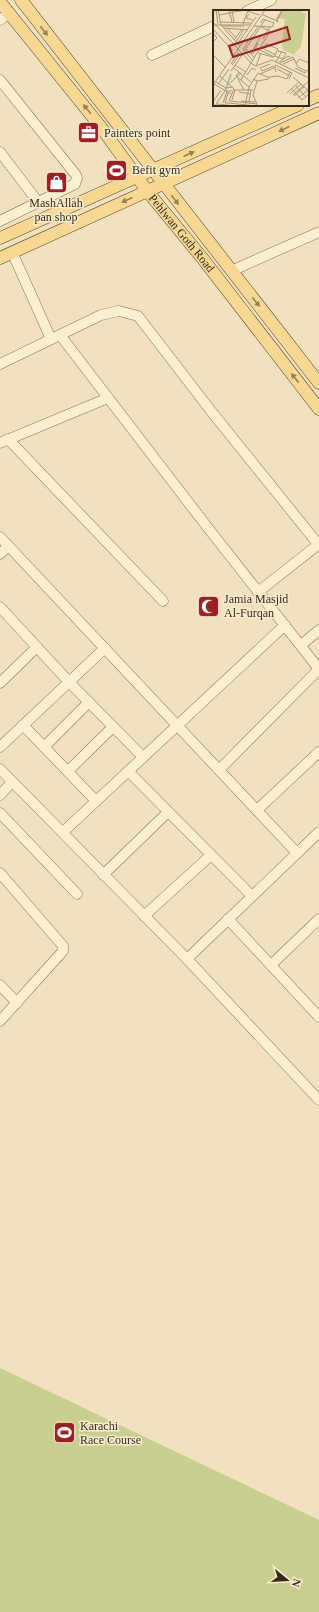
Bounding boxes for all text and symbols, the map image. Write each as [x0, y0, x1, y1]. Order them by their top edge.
inset map [213, 10, 309, 106]
one-way arrow [40, 25, 49, 36]
one-way arrow [82, 104, 91, 115]
office icon: Painters point [76, 120, 102, 146]
place label: Painters point [104, 126, 171, 140]
one-way arrow [278, 126, 289, 132]
one-way arrow [183, 151, 195, 157]
sports icon: Befit gym [104, 157, 130, 183]
place label: Befit gym [132, 163, 181, 177]
shop icon: MashAllah pan shop [43, 169, 69, 195]
street label: Pehlwan Goth Road [146, 191, 218, 275]
one-way arrow [171, 195, 179, 205]
place label: MashAllah pan shop [29, 196, 83, 224]
one-way arrow [121, 198, 133, 204]
one-way arrow [251, 297, 260, 308]
one-way arrow [291, 373, 299, 383]
place label: Jamia Masjid Al-Furqan [224, 592, 288, 620]
mosque icon: Jamia Masjid Al-Furqan [195, 593, 221, 619]
place label: Karachi Race Course [80, 1419, 141, 1447]
sports icon: Karachi Race Course [52, 1420, 78, 1446]
north arrow [267, 1560, 307, 1600]
text: N [290, 1577, 303, 1589]

